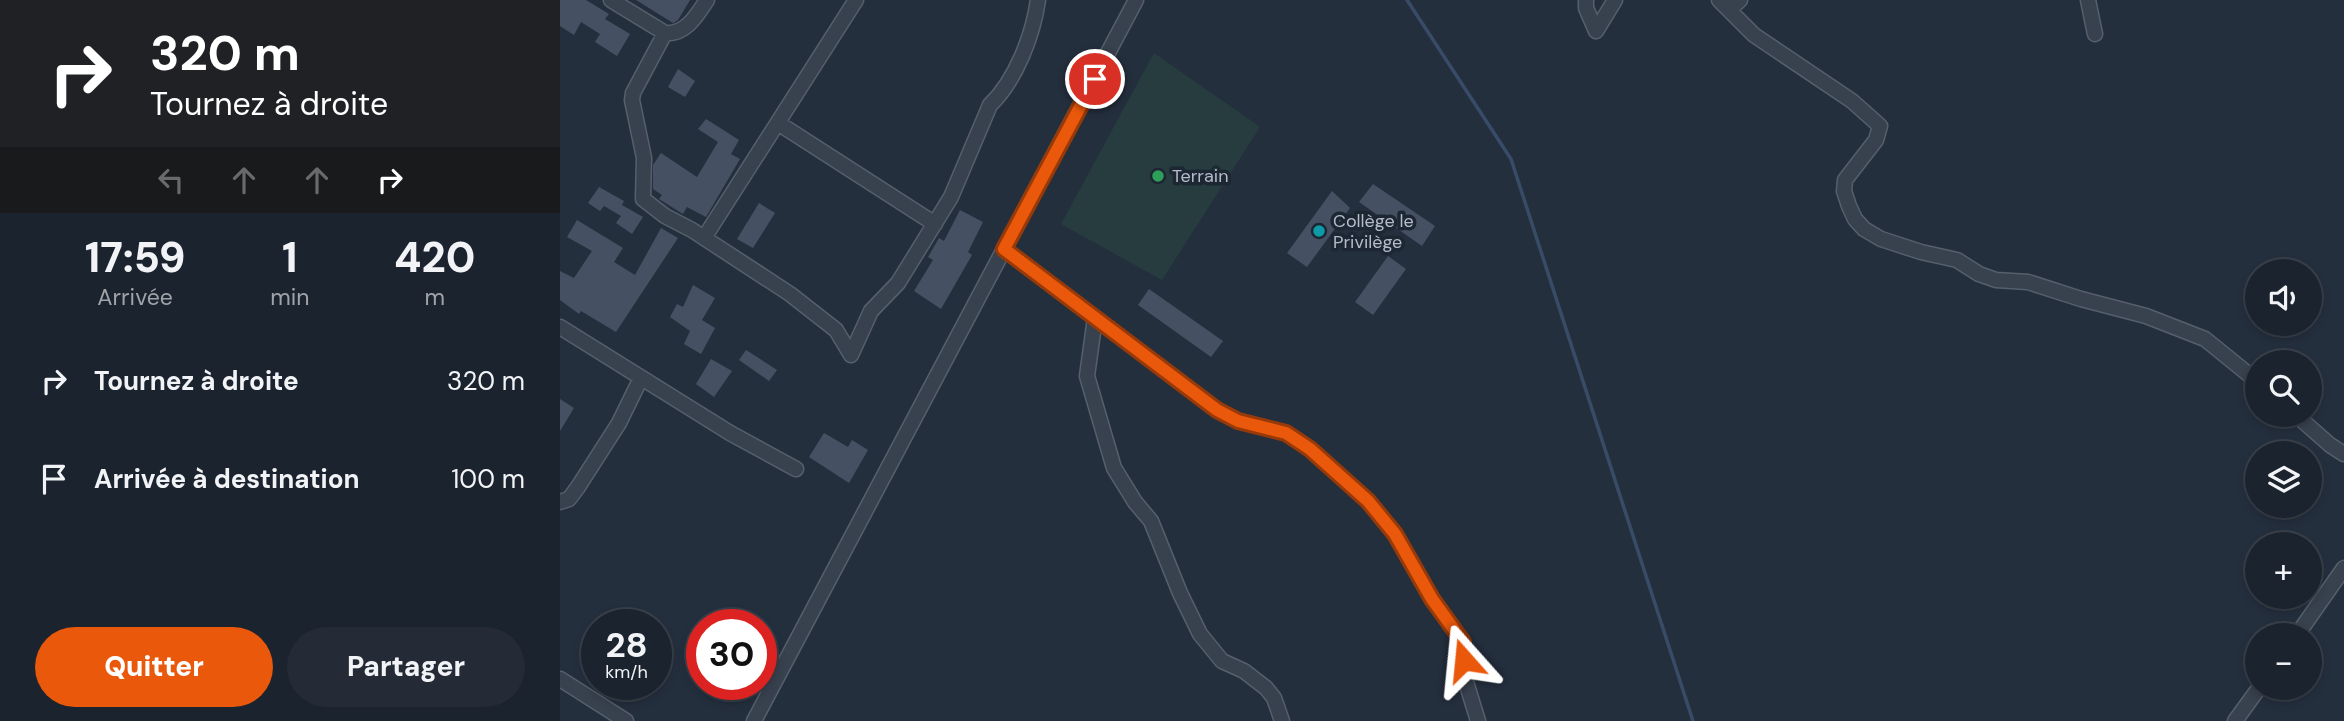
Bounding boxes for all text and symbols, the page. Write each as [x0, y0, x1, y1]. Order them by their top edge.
text: 320 m [150, 21, 300, 85]
icon: right [35, 28, 126, 119]
pin [1065, 49, 1125, 109]
icon: arrive [1076, 60, 1114, 98]
text: Tournez à droite [150, 83, 388, 125]
icon: left [152, 161, 190, 199]
icon: ahead [225, 161, 263, 199]
icon: ahead [298, 161, 336, 199]
icon: right [371, 161, 409, 199]
place label: Terrain [1172, 164, 1228, 188]
marker: Terrain [1150, 168, 1166, 184]
place label: Collège le Privilège [1333, 209, 1414, 254]
marker: Collège le Privilège [1311, 223, 1327, 239]
text: 17:59 [85, 230, 186, 285]
text: 1 [282, 230, 298, 285]
text: 420 [394, 230, 475, 285]
map controls [2245, 259, 2322, 700]
button: sound [2245, 259, 2322, 336]
text: Arrivée [97, 282, 173, 312]
text: min [270, 282, 309, 312]
text: m [424, 282, 445, 312]
button: search [2245, 350, 2322, 427]
icon: right [35, 362, 73, 400]
text: Tournez à droite [94, 364, 299, 398]
text: 320 m [447, 364, 525, 398]
button: layers [2245, 441, 2322, 518]
icon: arrive [35, 460, 73, 498]
text: Arrivée à destination [94, 462, 360, 496]
text: 100 m [451, 462, 525, 496]
button: + [2245, 532, 2322, 609]
speed limit sign: 30 [686, 609, 777, 700]
text: 28 [605, 622, 648, 668]
position arrow [1427, 623, 1501, 697]
button: − [2245, 623, 2322, 700]
button: Quitter [35, 627, 273, 707]
button: Partager [287, 627, 525, 707]
text: km/h [605, 660, 648, 684]

